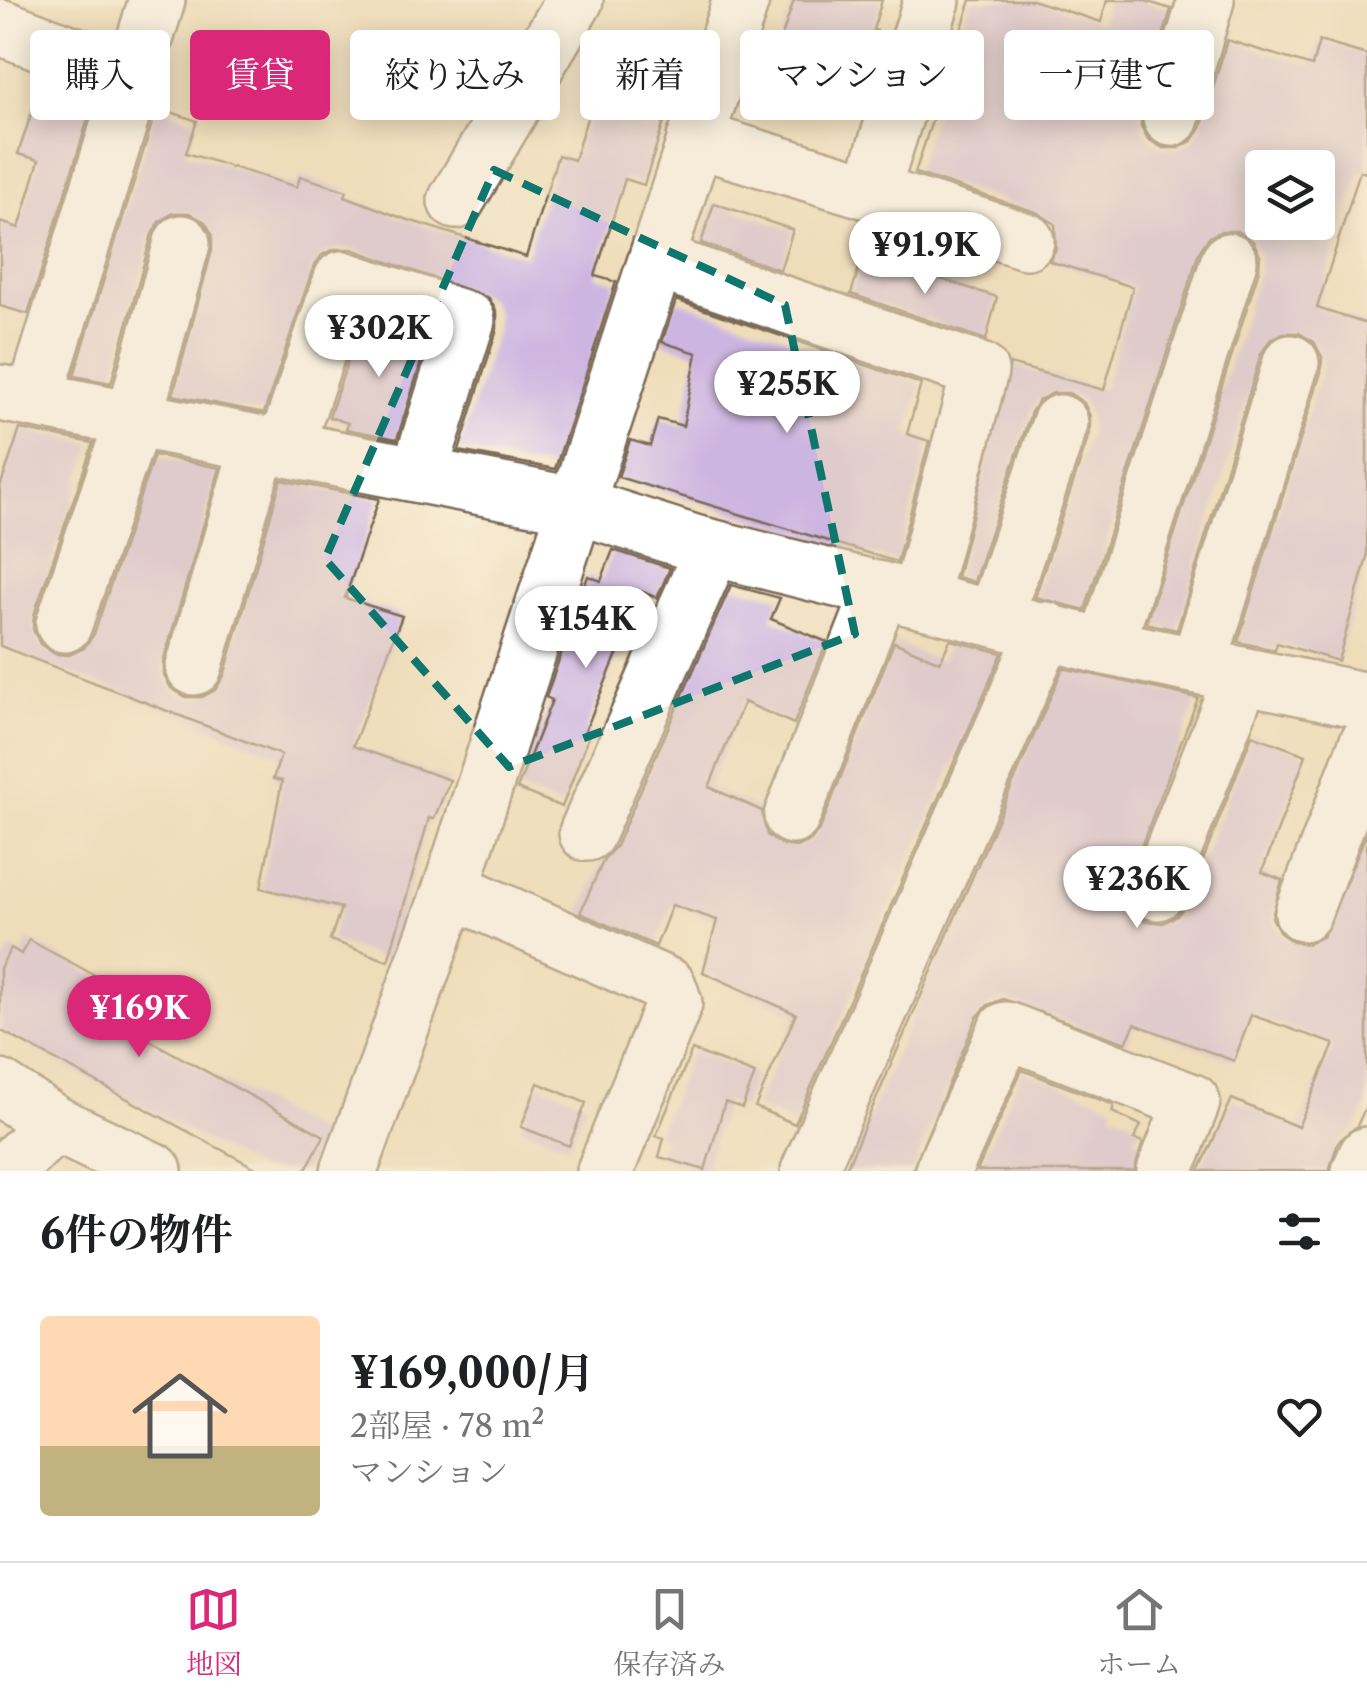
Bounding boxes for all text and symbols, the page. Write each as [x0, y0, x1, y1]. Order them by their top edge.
chip: 購入 [30, 30, 170, 120]
chip: 賃貸 [190, 30, 330, 120]
chip: 絞り込み [350, 30, 560, 120]
chip: 新着 [580, 30, 720, 120]
chip: マンション [740, 30, 984, 120]
chip: 一戸建て [1004, 30, 1214, 120]
map controls [1245, 150, 1335, 240]
button: layers [1245, 150, 1335, 240]
pin: ¥91.9K [844, 212, 1006, 297]
text: ¥91.9K [871, 225, 979, 264]
pin: ¥302K [309, 295, 449, 380]
text: ¥302K [327, 308, 431, 347]
pin: ¥255K [717, 351, 857, 436]
text: ¥255K [736, 364, 838, 403]
pin: ¥154K [516, 586, 656, 671]
text: ¥154K [537, 599, 635, 638]
pin: ¥236K [1067, 846, 1207, 931]
text: ¥236K [1085, 859, 1189, 898]
pin: ¥169K [69, 975, 209, 1060]
text: ¥169K [89, 988, 189, 1027]
icon: filters [1272, 1204, 1327, 1259]
text: 6件の物件 [40, 1208, 233, 1260]
text: ¥169,000/月 [350, 1347, 594, 1399]
icon: home [120, 1356, 240, 1476]
icon: heart [1272, 1389, 1327, 1444]
text: 2部屋 · 78 m² [350, 1406, 545, 1445]
text: マンション [350, 1452, 509, 1491]
tab: 地図 [186, 1582, 242, 1682]
tab: 保存済み [613, 1582, 725, 1682]
tab: ホーム [1097, 1582, 1181, 1682]

